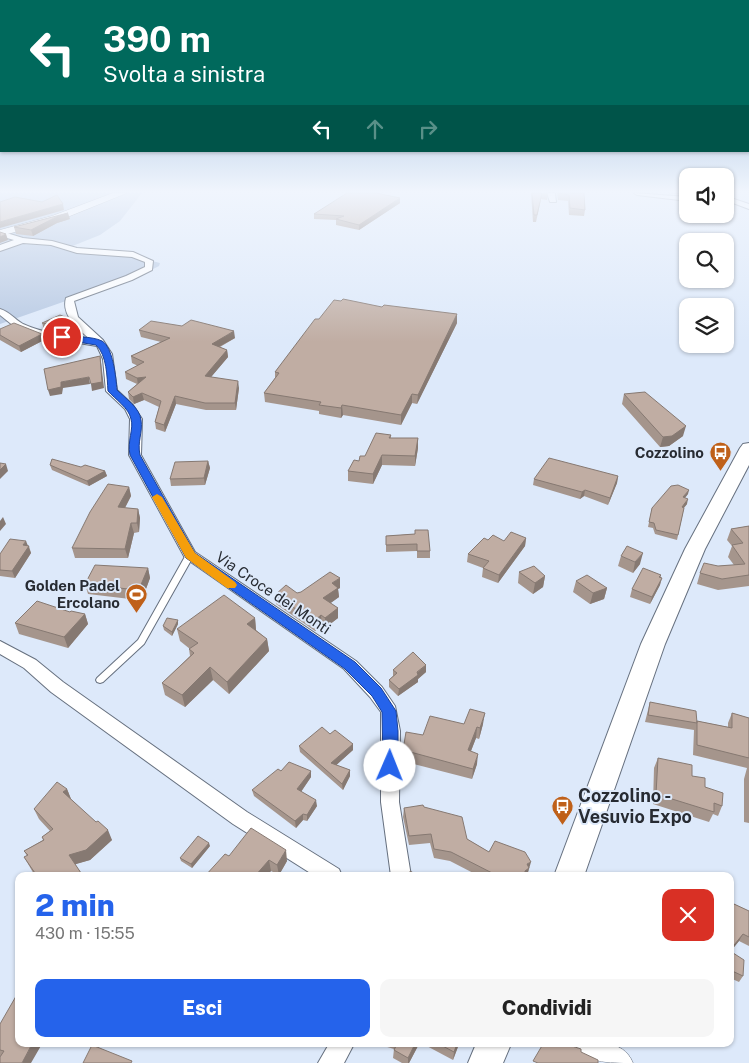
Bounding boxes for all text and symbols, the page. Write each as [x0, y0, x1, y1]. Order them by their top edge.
text: 390 m [103, 19, 211, 60]
icon: left [20, 20, 85, 85]
text: Svolta a sinistra [103, 61, 265, 87]
icon: left [308, 115, 336, 143]
icon: ahead [361, 115, 389, 143]
icon: right [414, 115, 442, 143]
map controls [679, 168, 734, 353]
button: sound [679, 168, 734, 223]
button: search [679, 233, 734, 288]
button: layers [679, 298, 734, 353]
pin [41, 316, 83, 358]
icon: arrive [48, 323, 76, 351]
bus stop icon: Cozzolino [708, 441, 732, 472]
place label: Cozzolino [635, 444, 704, 461]
street label: Via Croce dei Monti [213, 548, 334, 637]
place label: Golden Padel Ercolano [25, 577, 120, 611]
sports icon: Golden Padel Ercolano [124, 583, 148, 614]
position arrow [363, 739, 415, 791]
place label: Cozzolino - Vesuvio Expo [578, 785, 692, 827]
bus stop icon: Cozzolino - Vesuvio Expo [550, 794, 574, 825]
text: 2 min [35, 887, 115, 923]
button: close [662, 889, 714, 941]
text: 430 m · 15:55 [35, 924, 135, 943]
button: Esci [35, 979, 370, 1037]
button: Condividi [380, 979, 714, 1037]

